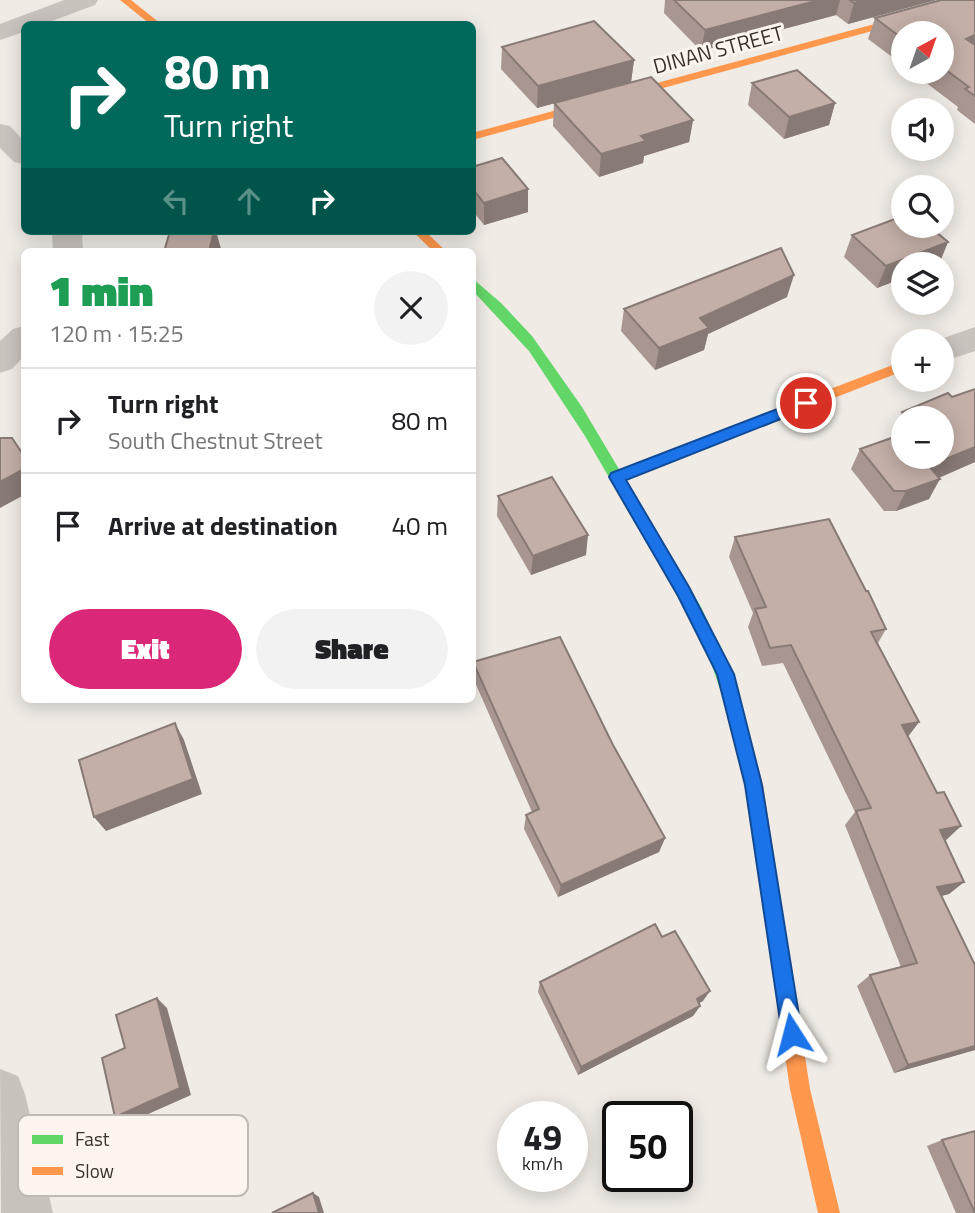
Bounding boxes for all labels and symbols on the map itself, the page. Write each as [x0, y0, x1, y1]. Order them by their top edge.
street label: DINAN STREET [649, 16, 787, 82]
north arrow [891, 21, 954, 84]
pin [776, 373, 836, 433]
position arrow [755, 997, 829, 1071]
speed limit sign: 50 [602, 1101, 693, 1192]
legend [18, 1115, 248, 1196]
text: Fast [75, 1124, 110, 1153]
text: Slow [75, 1156, 114, 1185]

